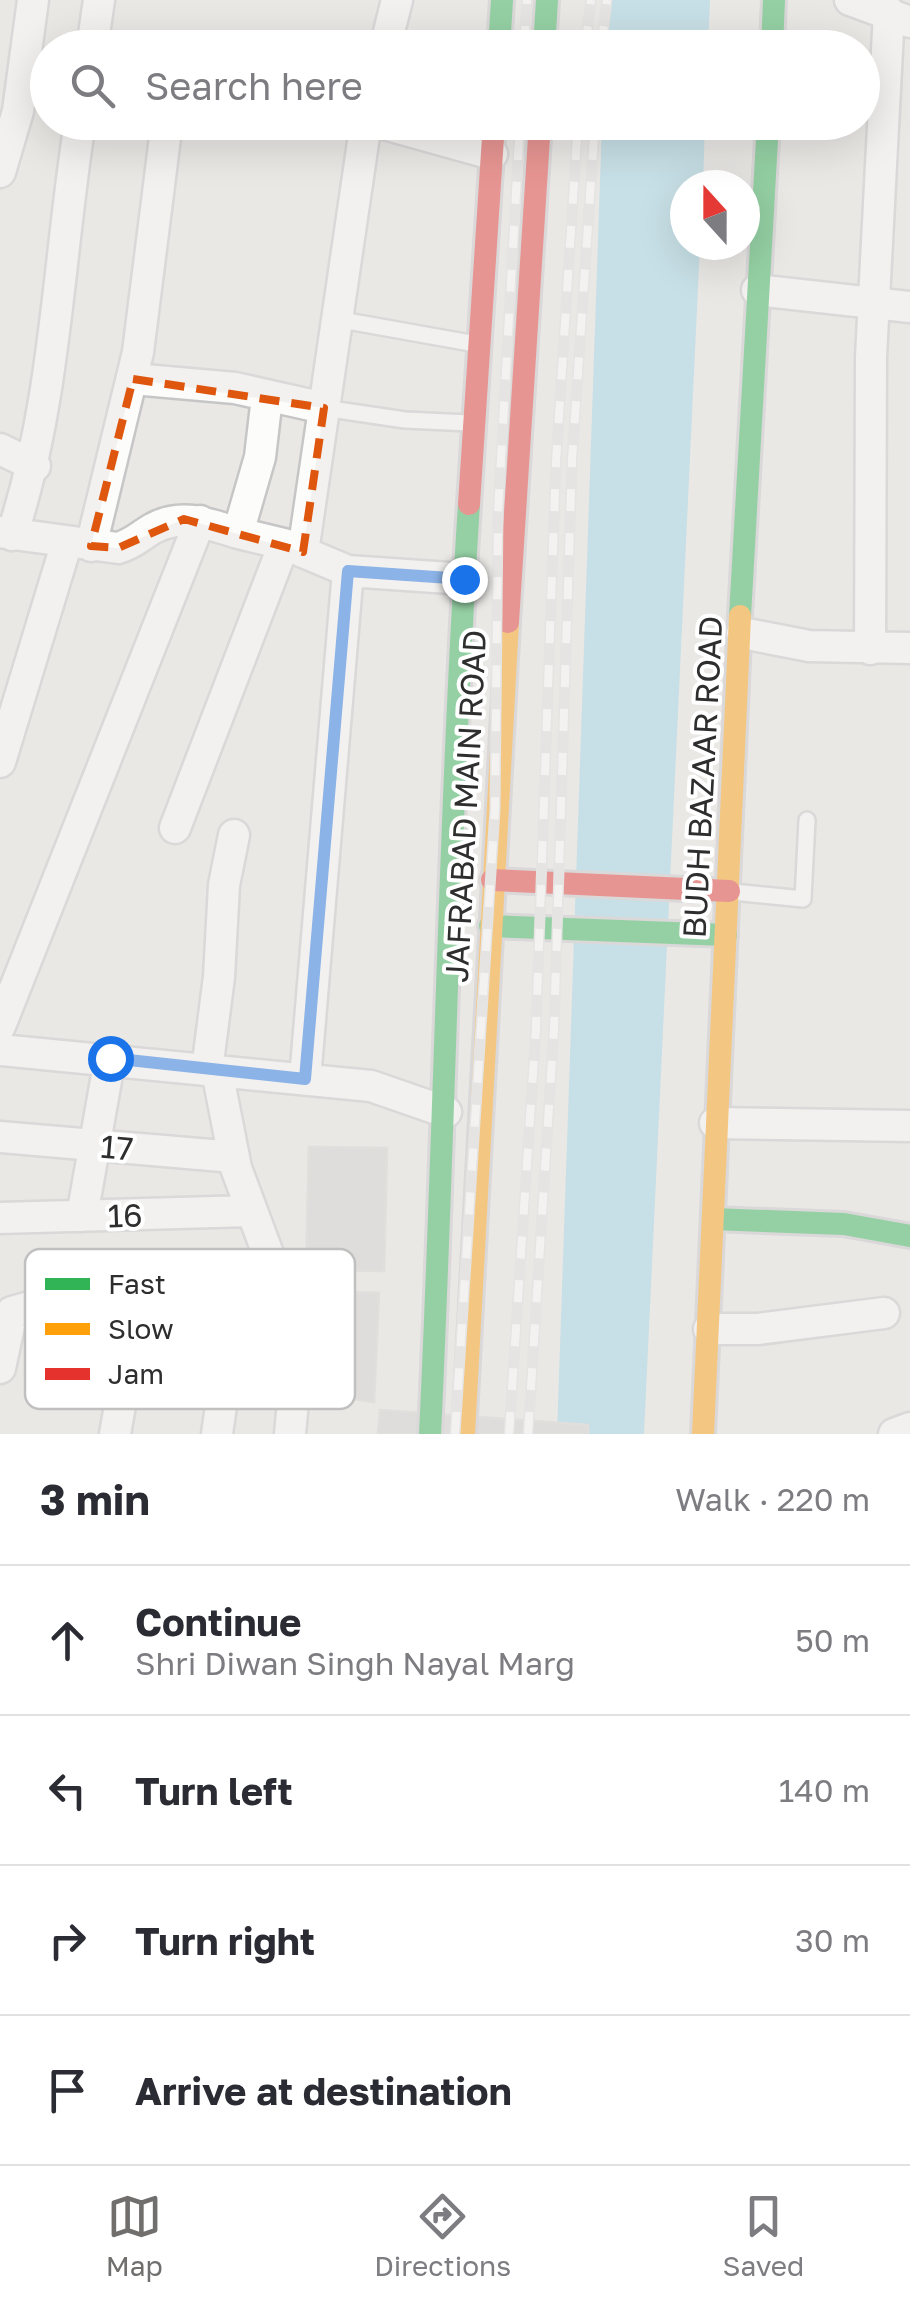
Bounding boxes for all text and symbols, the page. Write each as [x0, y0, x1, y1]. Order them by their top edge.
search box [30, 30, 880, 140]
icon: search [65, 58, 120, 113]
text: Search here [145, 63, 363, 108]
north arrow [670, 170, 760, 260]
route end [442, 557, 488, 603]
street label: BUDH BAZAAR ROAD [675, 615, 729, 939]
street label: JAFRABAD MAIN ROAD [437, 629, 493, 983]
route start [88, 1036, 134, 1082]
street label: 17 [99, 1127, 135, 1167]
street label: 16 [107, 1195, 143, 1235]
legend [25, 1249, 355, 1409]
text: Fast [108, 1267, 166, 1300]
text: Slow [108, 1312, 174, 1345]
text: Jam [108, 1357, 164, 1390]
text: 3 min [40, 1474, 150, 1524]
text: Walk · 220 m [675, 1480, 870, 1518]
text: Continue [135, 1599, 301, 1644]
icon: ahead [40, 1613, 95, 1668]
text: 50 m [795, 1621, 870, 1659]
text: Shri Diwan Singh Nayal Marg [135, 1644, 575, 1682]
icon: left [40, 1763, 95, 1818]
text: Turn left [135, 1768, 293, 1813]
text: 140 m [779, 1771, 870, 1809]
icon: right [40, 1913, 95, 1968]
text: Turn right [135, 1918, 315, 1963]
text: 30 m [795, 1921, 870, 1959]
icon: arrive [40, 2063, 95, 2118]
text: Arrive at destination [135, 2068, 512, 2113]
tab: Map [106, 2189, 163, 2282]
tab: Directions [374, 2189, 511, 2282]
tab: Saved [722, 2189, 804, 2282]

